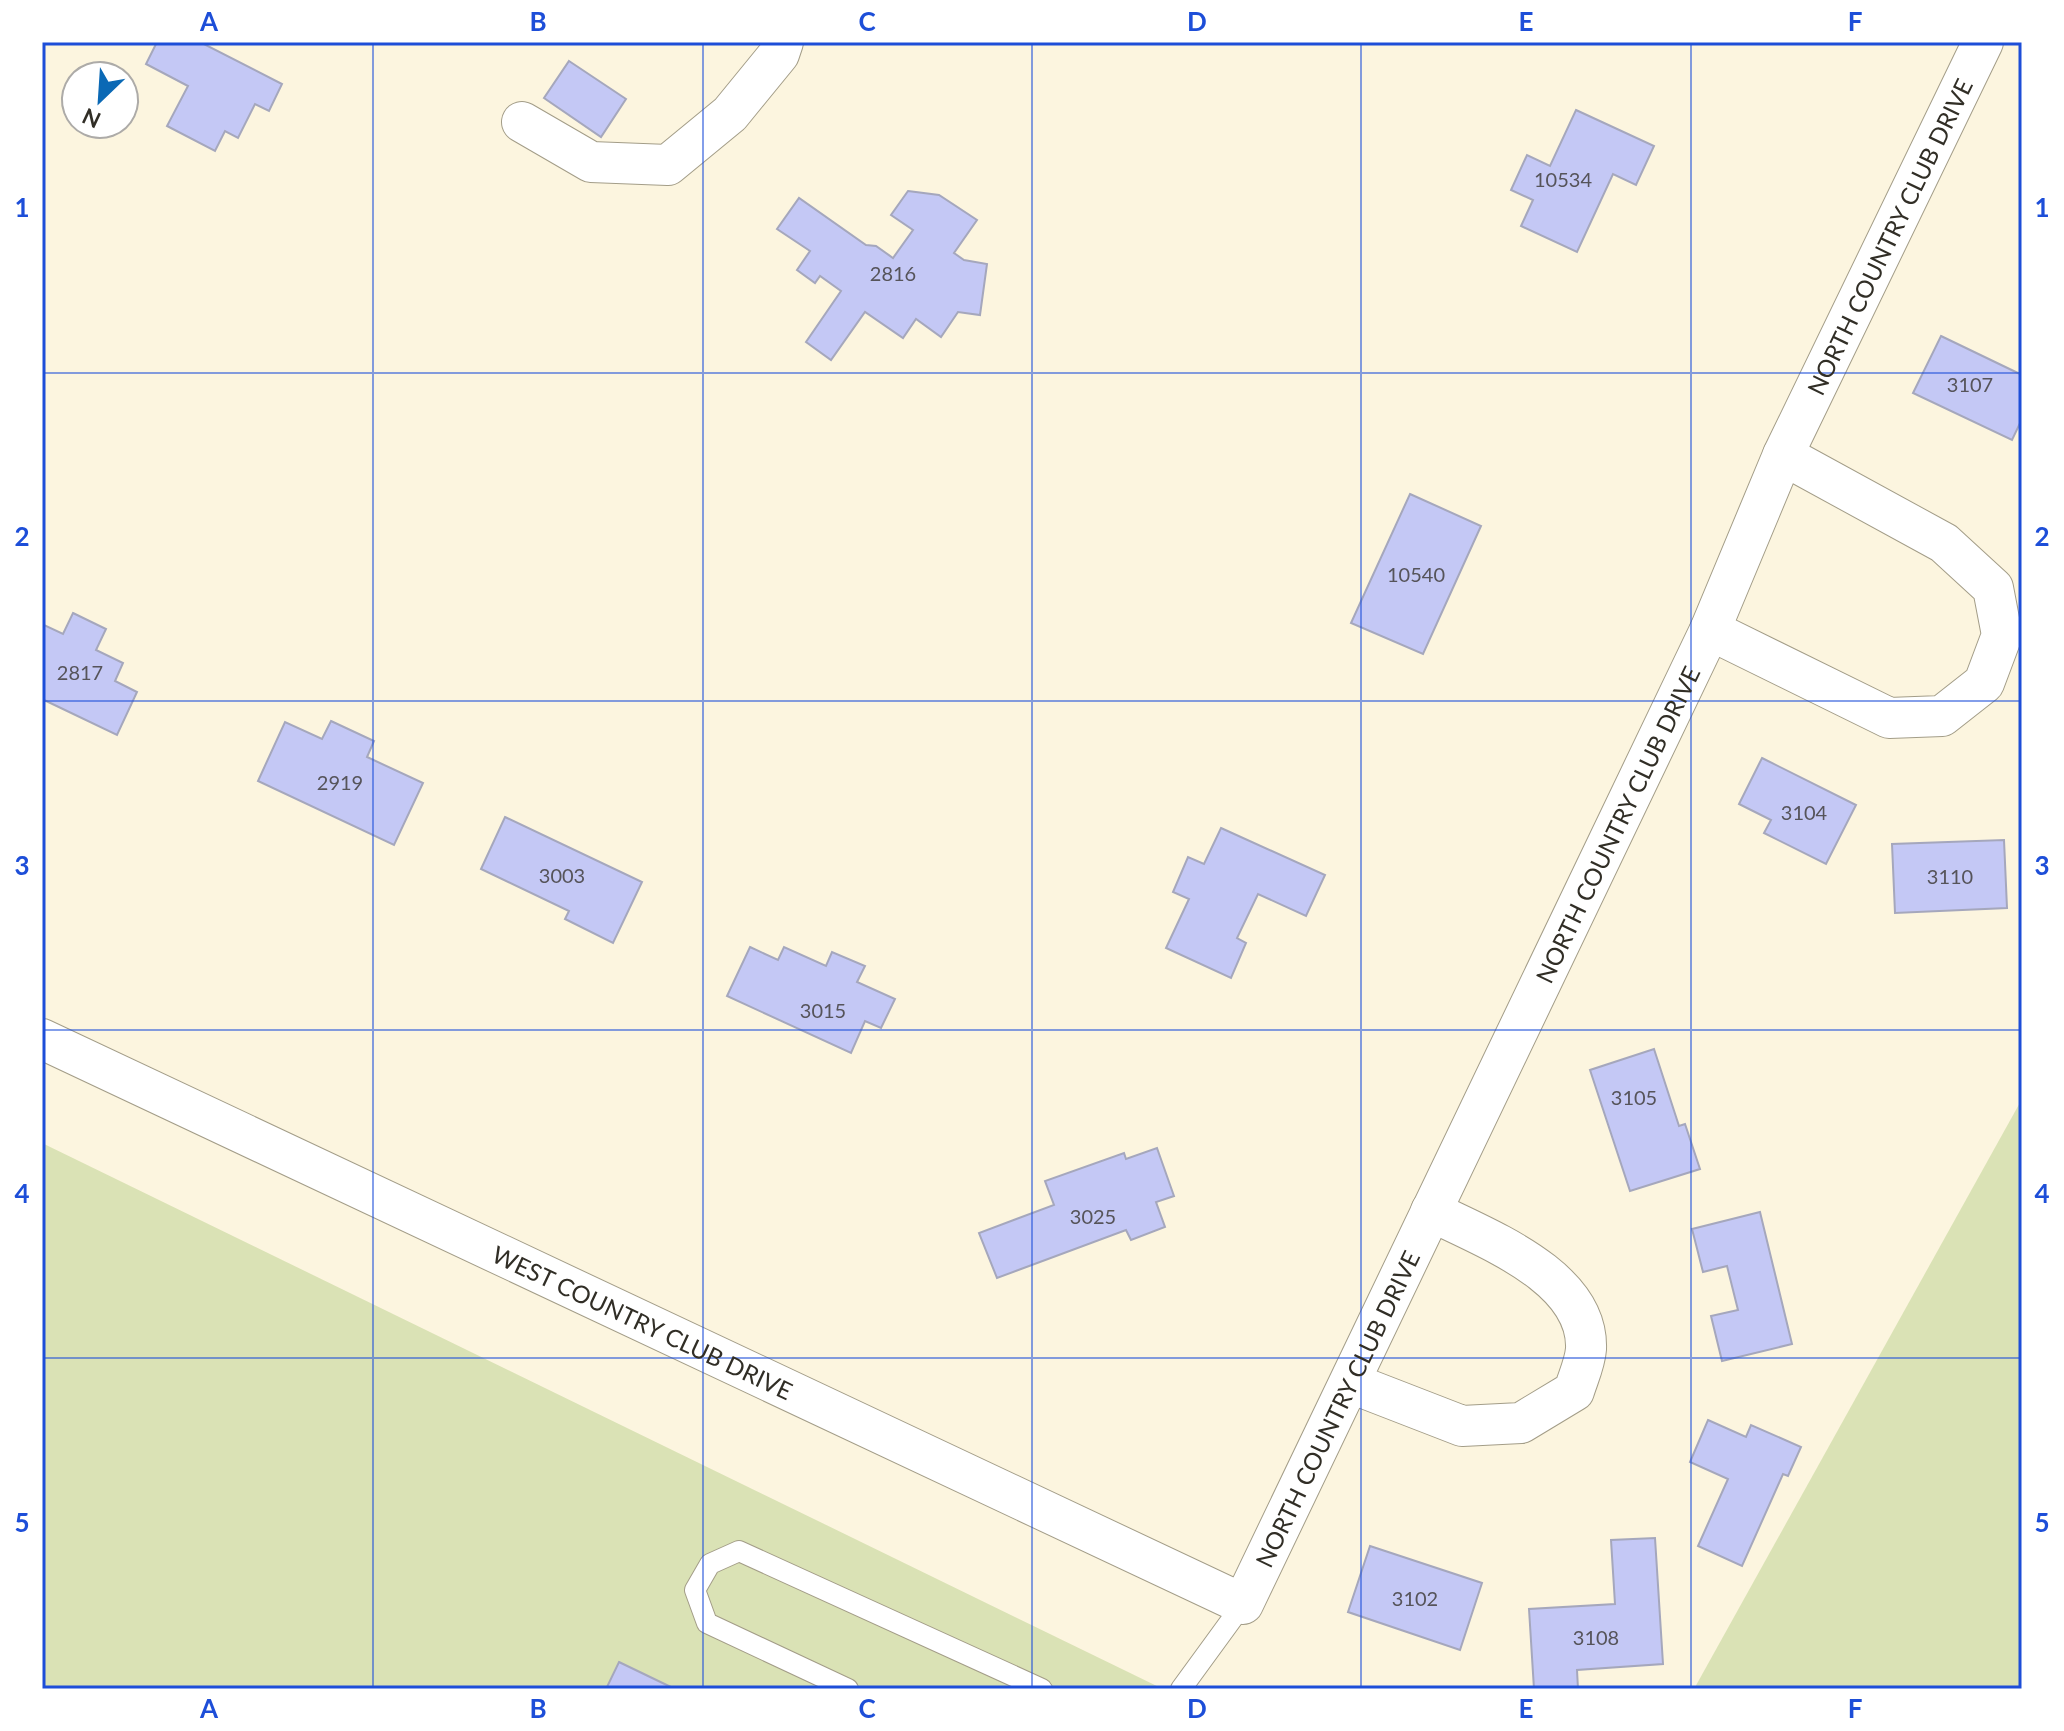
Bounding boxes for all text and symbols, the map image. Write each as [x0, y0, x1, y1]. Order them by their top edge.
text: A [199, 5, 219, 37]
text: B [529, 5, 547, 37]
text: C [858, 5, 876, 37]
text: D [1187, 5, 1207, 37]
text: E [1519, 5, 1533, 37]
text: F [1848, 5, 1862, 37]
north arrow [60, 60, 140, 140]
street label: NORTH COUNTRY CLUB DRIVE [1800, 74, 1978, 399]
text: N [78, 103, 105, 134]
house number: 10534 [1534, 167, 1592, 191]
text: 1 [14, 191, 30, 223]
text: 1 [2034, 191, 2050, 223]
house number: 2816 [870, 261, 916, 285]
house number: 3107 [1947, 372, 1993, 396]
text: 2 [14, 520, 30, 552]
text: 2 [2034, 520, 2050, 552]
house number: 10540 [1387, 562, 1445, 586]
house number: 2817 [57, 660, 103, 684]
street label: NORTH COUNTRY CLUB DRIVE [1529, 661, 1705, 987]
house number: 2919 [317, 770, 363, 794]
house number: 3104 [1781, 800, 1828, 824]
text: 3 [14, 849, 30, 881]
text: 3 [2034, 849, 2050, 881]
house number: 3003 [539, 863, 585, 887]
house number: 3110 [1927, 864, 1973, 888]
house number: 3015 [800, 998, 846, 1022]
house number: 3105 [1611, 1085, 1657, 1109]
text: 4 [14, 1177, 30, 1209]
text: 4 [2034, 1177, 2050, 1209]
house number: 3025 [1070, 1204, 1116, 1228]
street label: WEST COUNTRY CLUB DRIVE [488, 1239, 798, 1405]
street label: NORTH COUNTRY CLUB DRIVE [1248, 1246, 1425, 1572]
text: 5 [14, 1506, 30, 1538]
text: 5 [2034, 1506, 2050, 1538]
house number: 3102 [1392, 1586, 1438, 1610]
house number: 3108 [1573, 1625, 1619, 1649]
text: A [199, 1692, 219, 1724]
text: B [529, 1692, 547, 1724]
text: C [858, 1692, 876, 1724]
text: D [1187, 1692, 1207, 1724]
text: E [1519, 1692, 1533, 1724]
text: F [1848, 1692, 1862, 1724]

